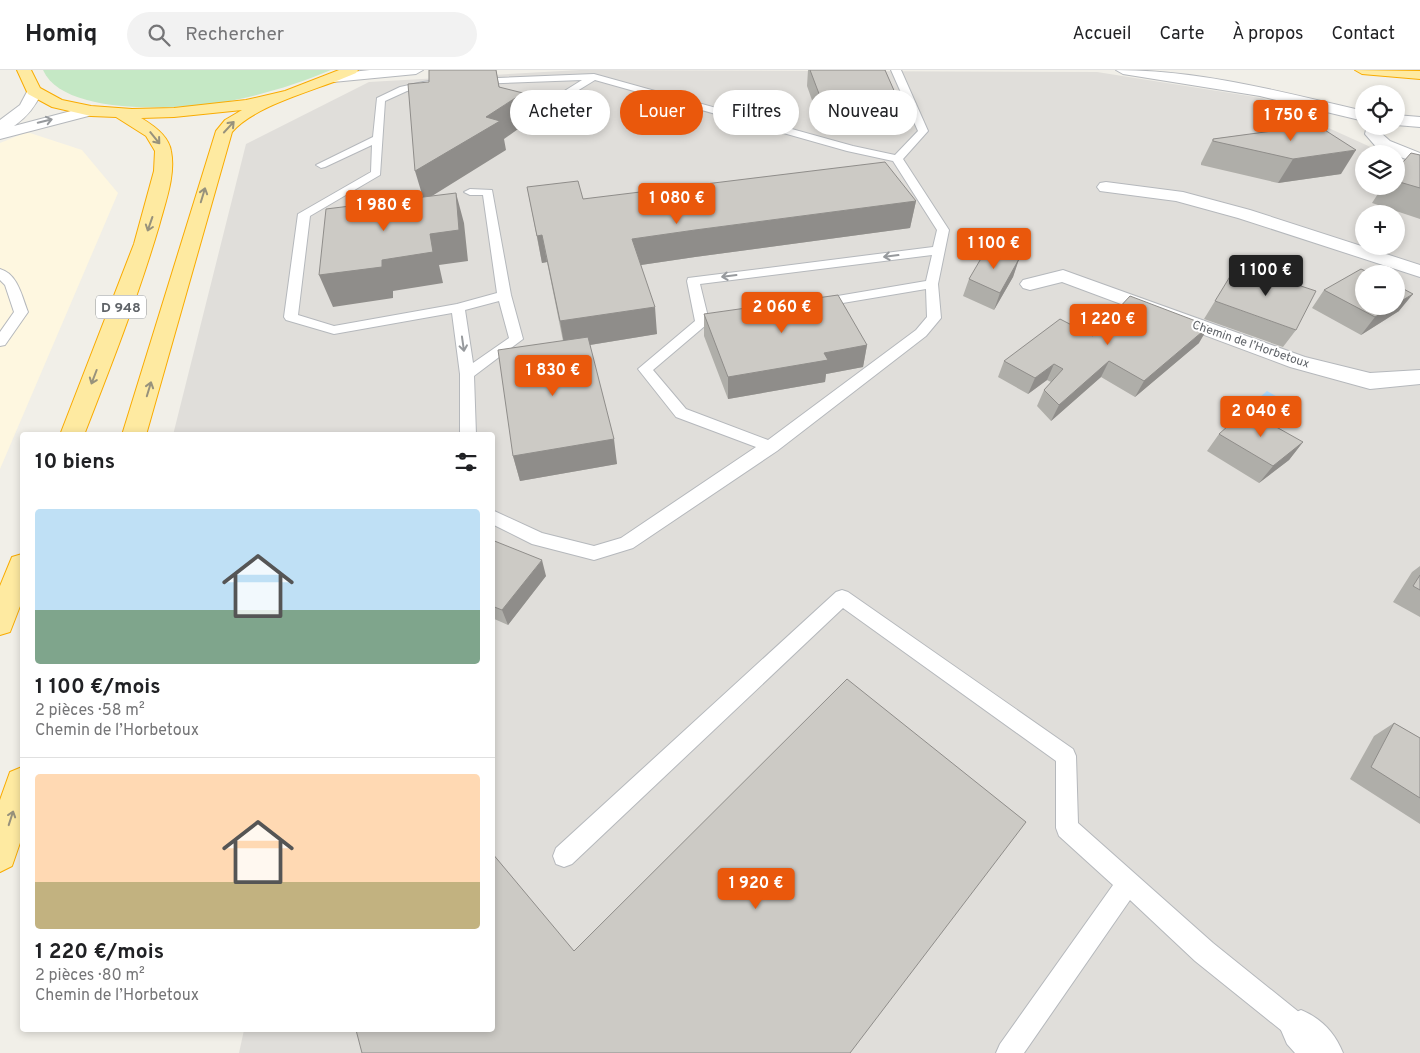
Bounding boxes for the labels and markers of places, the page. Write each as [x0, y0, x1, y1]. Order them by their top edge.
pin: 1 750 € [1245, 100, 1337, 142]
pin: 1 080 € [631, 182, 723, 225]
pin: 1 980 € [338, 190, 430, 232]
pin: 1 100 € [948, 228, 1040, 270]
pin: 1 100 € [1220, 254, 1312, 297]
pin: 2 060 € [736, 292, 828, 334]
pin: 1 220 € [1062, 304, 1154, 346]
pin: 1 830 € [507, 354, 599, 397]
pin: 2 040 € [1215, 396, 1307, 438]
pin: 1 920 € [710, 868, 802, 910]

